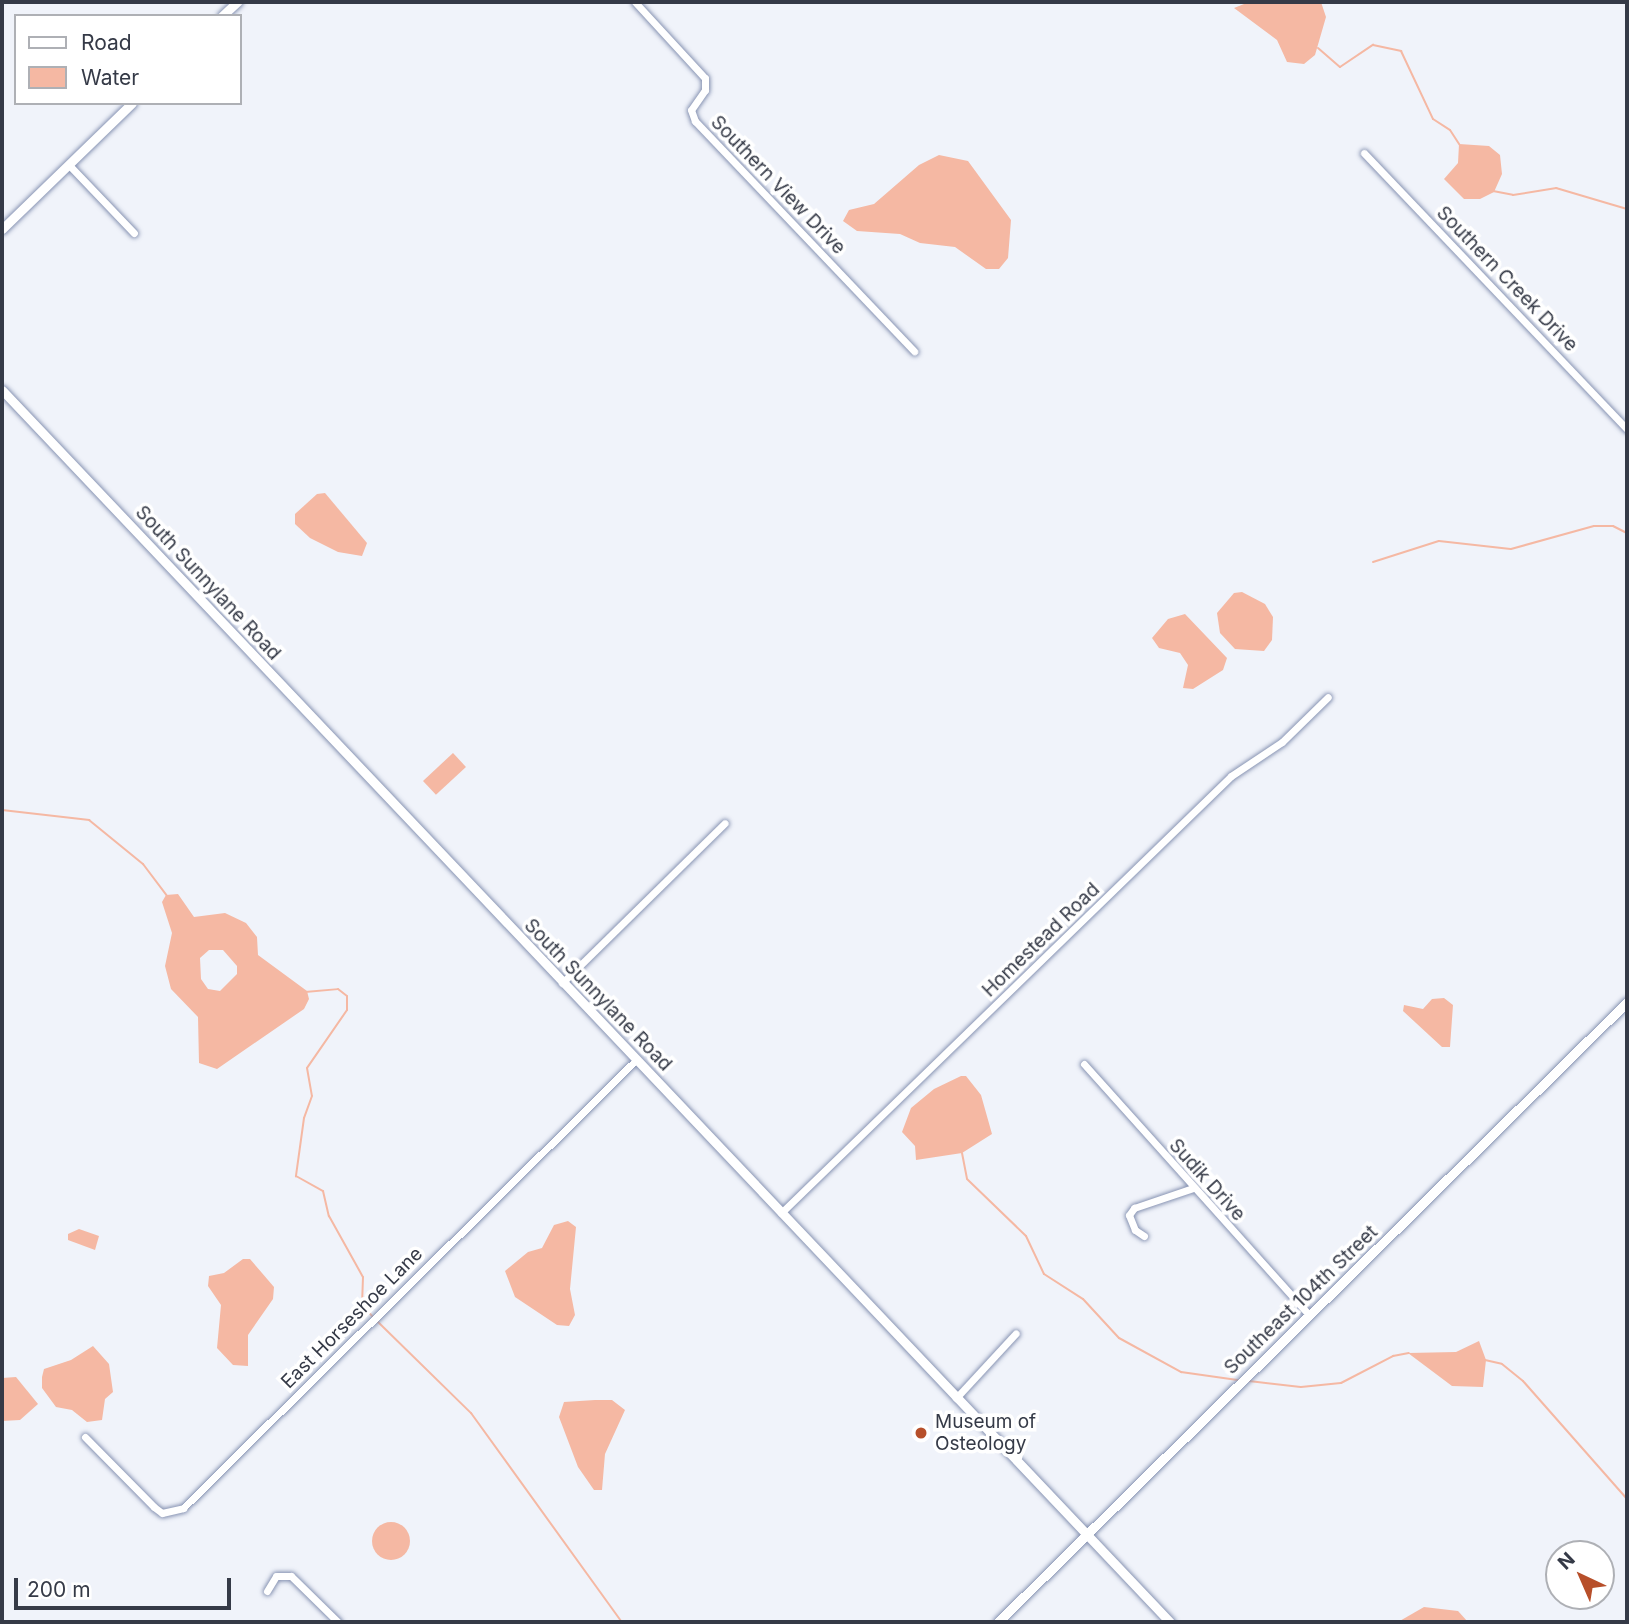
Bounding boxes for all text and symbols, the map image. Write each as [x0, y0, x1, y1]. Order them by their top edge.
legend [14, 14, 242, 105]
text: Road [81, 30, 132, 55]
text: Water [81, 65, 139, 90]
street label: Southern View Drive [706, 111, 850, 259]
street label: Southern Creek Drive [1432, 202, 1582, 356]
street label: South Sunnylane Road [131, 501, 285, 665]
street label: Homestead Road [978, 878, 1104, 1002]
street label: South Sunnylane Road [519, 914, 677, 1076]
street label: Sudik Drive [1164, 1134, 1250, 1226]
street label: Southeast 104th Street [1220, 1221, 1382, 1379]
street label: East Horseshoe Lane [277, 1243, 427, 1393]
place label: Museum of Osteology [935, 1411, 1036, 1455]
marker: Museum of Osteology [913, 1425, 929, 1441]
north arrow [1545, 1540, 1615, 1610]
text: N [1553, 1548, 1580, 1574]
scale bar [18, 1564, 234, 1608]
text: 200 m [27, 1577, 91, 1602]

